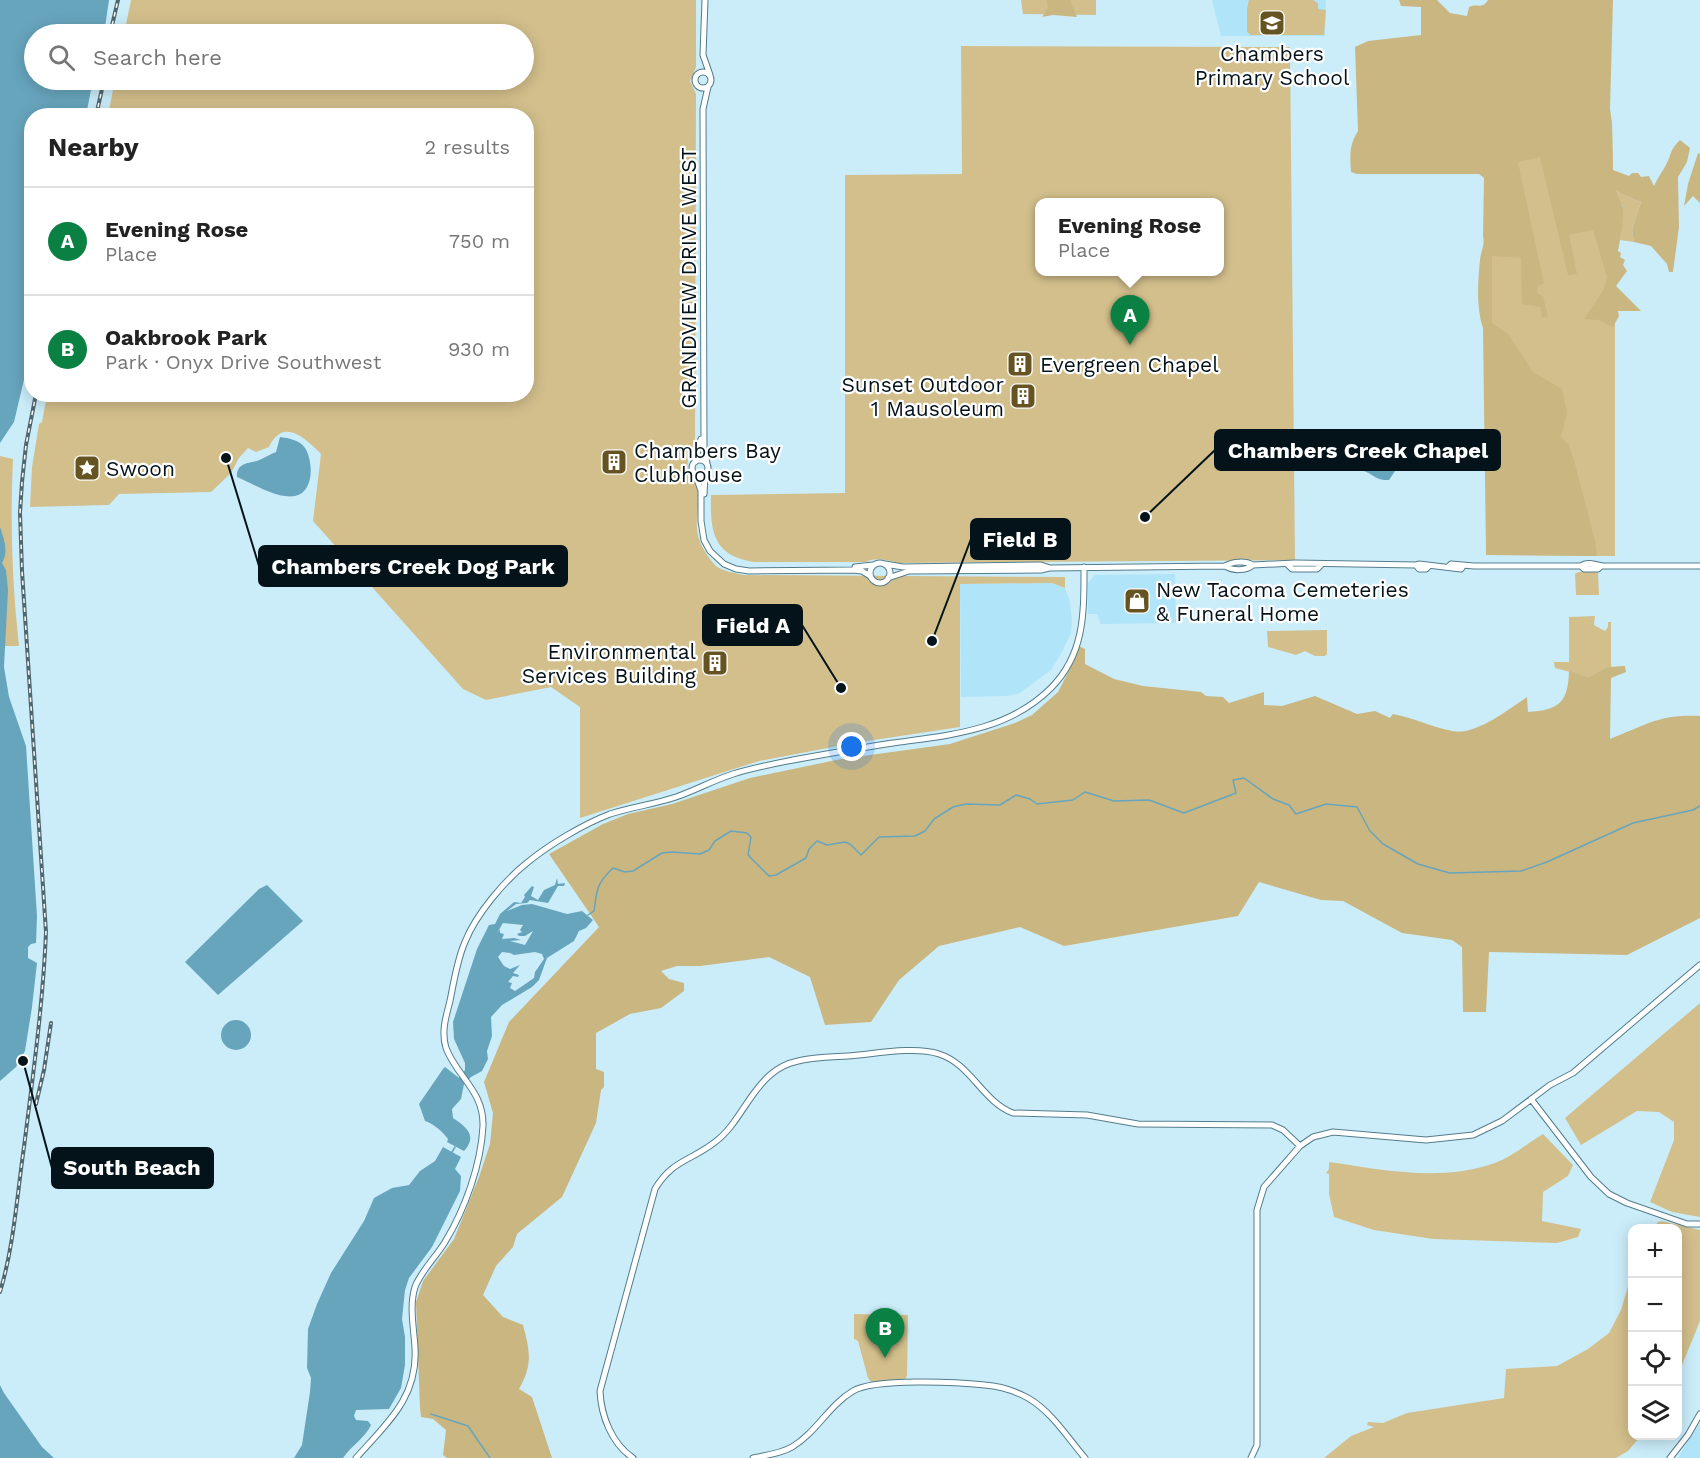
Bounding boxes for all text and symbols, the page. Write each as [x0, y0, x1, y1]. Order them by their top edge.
school or university icon: Chambers Primary School [1257, 8, 1287, 38]
search box [24, 24, 534, 90]
icon: search [45, 41, 78, 74]
place label: Chambers Primary School [1195, 41, 1350, 90]
text: Search here [93, 45, 222, 70]
text: Nearby [48, 132, 139, 162]
text: 2 results [425, 135, 510, 159]
street label: GRANDVIEW DRIVE WEST [676, 147, 701, 409]
popup [1035, 198, 1224, 276]
text: Evening Rose [1058, 213, 1201, 238]
text: Evening Rose [105, 217, 248, 242]
text: A [61, 229, 74, 253]
text: 750 m [449, 229, 510, 253]
text: Place [1058, 238, 1110, 262]
text: Place [105, 242, 157, 266]
pin: A [1110, 296, 1150, 345]
text: Oakbrook Park [105, 325, 267, 350]
text: B [61, 337, 74, 361]
text: 930 m [448, 337, 510, 361]
building icon: Evergreen Chapel [1005, 349, 1035, 379]
text: Park · Onyx Drive Southwest [105, 350, 381, 374]
place label: Evergreen Chapel [1040, 352, 1219, 377]
place label: Sunset Outdoor 1 Mausoleum [841, 372, 1004, 421]
building icon: Sunset Outdoor 1 Mausoleum [1008, 381, 1038, 411]
callout: Chambers Creek Chapel [1215, 430, 1500, 470]
place label: Chambers Bay Clubhouse [634, 438, 781, 487]
text: Chambers Creek Chapel [1228, 438, 1489, 463]
building icon: Chambers Bay Clubhouse [599, 447, 629, 477]
place icon: Swoon [72, 453, 102, 483]
place label: Swoon [106, 456, 175, 481]
callout: Field B [971, 519, 1070, 559]
text: Field B [983, 527, 1057, 552]
callout: Chambers Creek Dog Park [259, 546, 567, 586]
text: Chambers Creek Dog Park [271, 554, 555, 579]
place label: New Tacoma Cemeteries & Funeral Home [1156, 577, 1409, 626]
shop icon: New Tacoma Cemeteries & Funeral Home [1122, 586, 1152, 616]
callout: Field A [703, 605, 802, 645]
text: Field A [716, 613, 790, 638]
place label: Environmental Services Building [522, 639, 697, 688]
building icon: Environmental Services Building [700, 648, 730, 678]
your location [837, 732, 866, 761]
callout: South Beach [52, 1148, 213, 1188]
text: South Beach [63, 1155, 201, 1180]
map controls [1628, 1224, 1682, 1440]
button: + [1628, 1224, 1682, 1278]
button: − [1628, 1278, 1682, 1332]
pin: B [866, 1308, 904, 1358]
button: locate [1628, 1332, 1682, 1386]
button: layers [1628, 1386, 1682, 1440]

